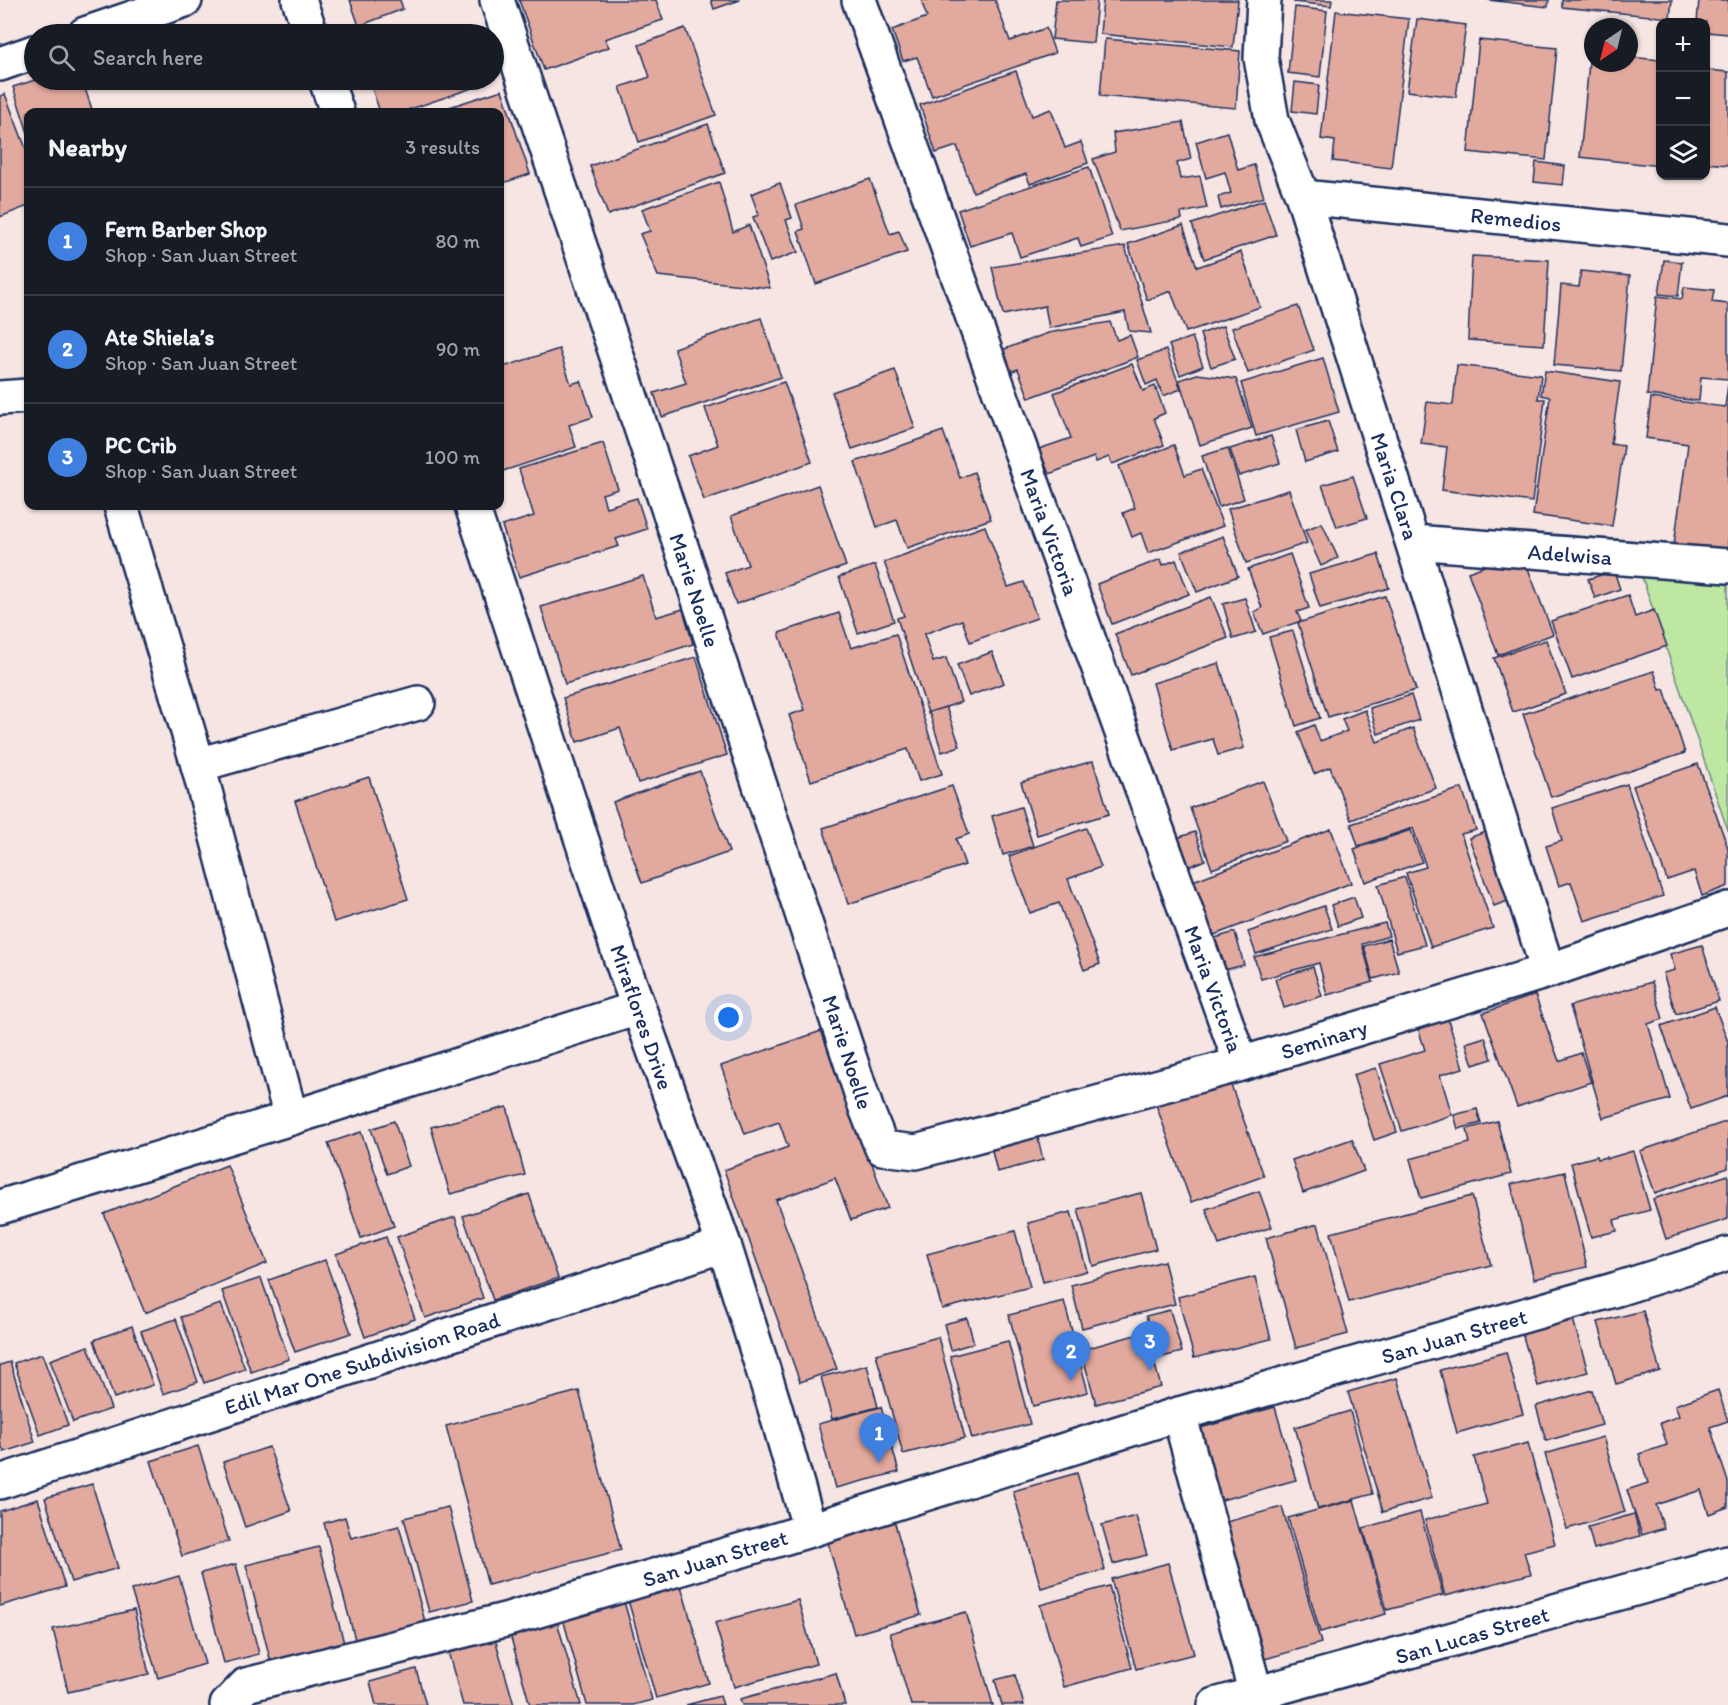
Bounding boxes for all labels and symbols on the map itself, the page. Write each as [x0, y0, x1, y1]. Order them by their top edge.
north arrow [1584, 18, 1638, 72]
street label: Remedios [1469, 201, 1563, 238]
street label: Maria Clara [1365, 429, 1425, 543]
street label: Maria Victoria [1014, 465, 1085, 600]
street label: Marie Noelle [663, 530, 726, 651]
street label: Adelwisa [1527, 538, 1614, 571]
street label: Maria Victoria [1178, 922, 1249, 1057]
street label: Miraflores Drive [604, 941, 679, 1093]
street label: Marie Noelle [816, 992, 879, 1113]
your location [714, 1003, 743, 1032]
street label: Seminary [1278, 1013, 1371, 1065]
street label: San Juan Street [1378, 1303, 1530, 1370]
street label: Edil Mar One Subdivision Road [221, 1306, 503, 1421]
pin: 3 [1130, 1322, 1170, 1371]
pin: 2 [1052, 1332, 1090, 1381]
pin: 1 [860, 1414, 898, 1463]
street label: San Juan Street [639, 1524, 791, 1593]
street label: San Lucas Street [1392, 1601, 1552, 1670]

